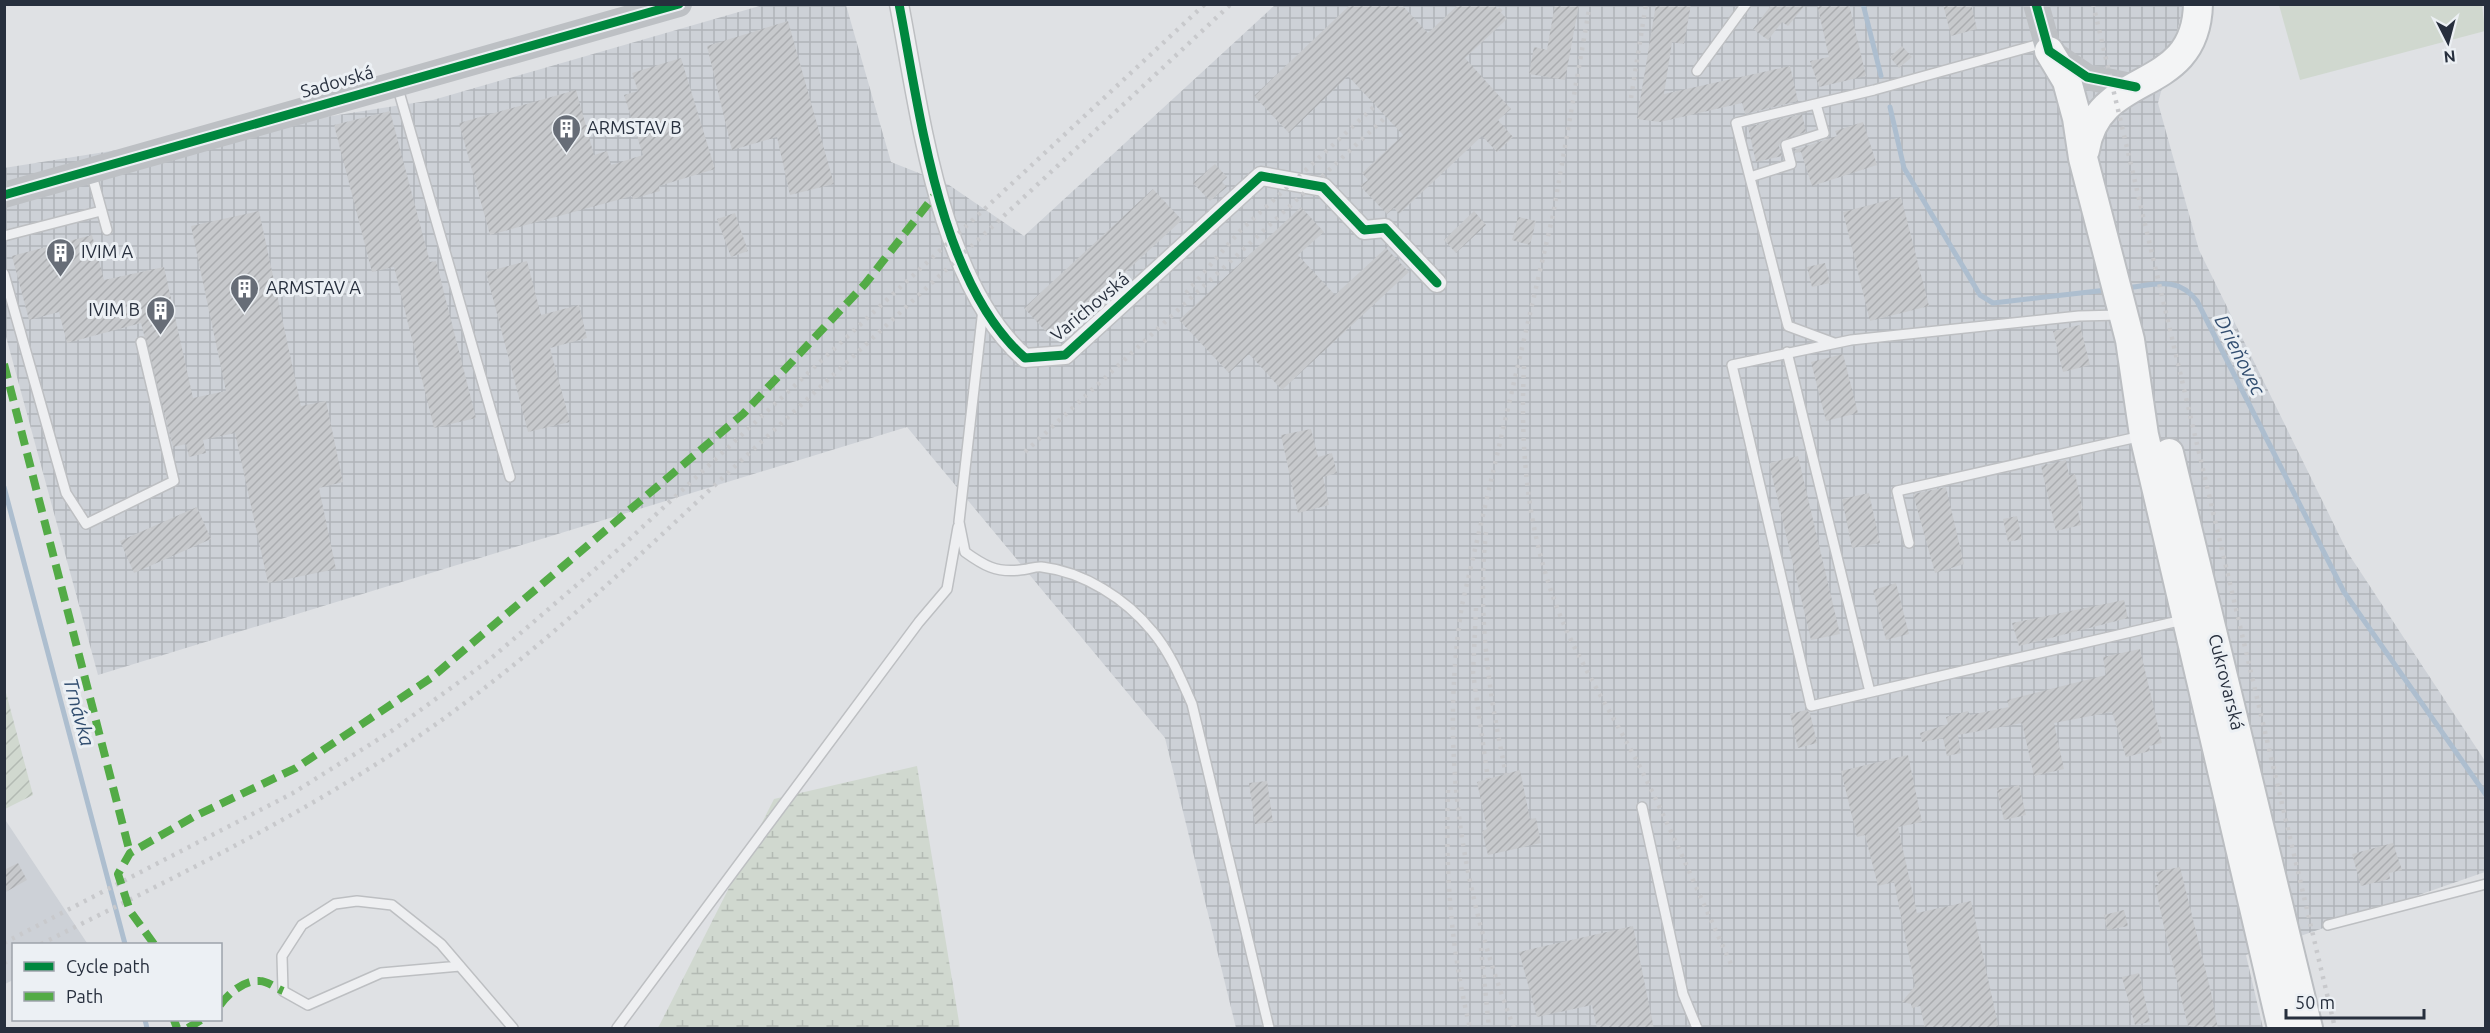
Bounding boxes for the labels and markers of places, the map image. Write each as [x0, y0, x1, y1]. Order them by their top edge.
building icon: ARMSTAV B [550, 112, 582, 154]
place label: ARMSTAV B [587, 117, 682, 137]
building icon: IVIM A [44, 236, 76, 278]
place label: IVIM A [81, 241, 133, 261]
building icon: ARMSTAV A [229, 272, 261, 314]
place label: ARMSTAV A [266, 277, 361, 297]
building icon: IVIM B [145, 294, 177, 336]
place label: IVIM B [88, 299, 140, 319]

